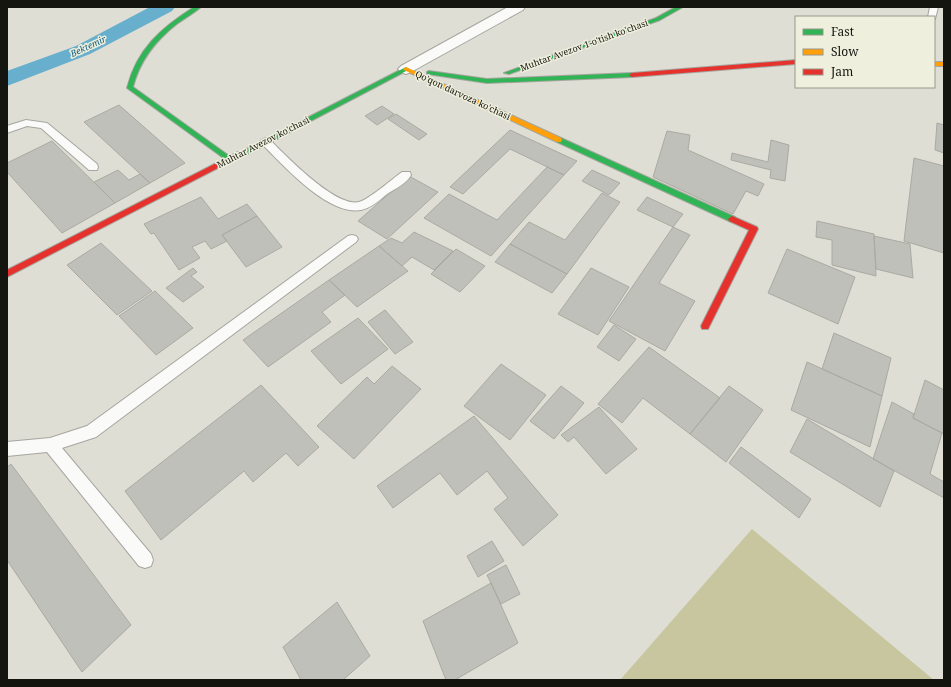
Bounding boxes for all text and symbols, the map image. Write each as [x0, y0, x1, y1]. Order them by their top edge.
street label: Muhtar Avezov 1-o'tish ko'chasi [518, 16, 650, 74]
legend [795, 16, 935, 88]
text: Fast [831, 23, 854, 40]
water label: Bektemir [67, 32, 109, 60]
text: Slow [831, 43, 859, 60]
text: Jam [830, 63, 853, 80]
street label: Qo'qon darvoza ko'chasi [413, 67, 513, 123]
street label: Muhtar Avezov ko'chasi [215, 113, 312, 171]

